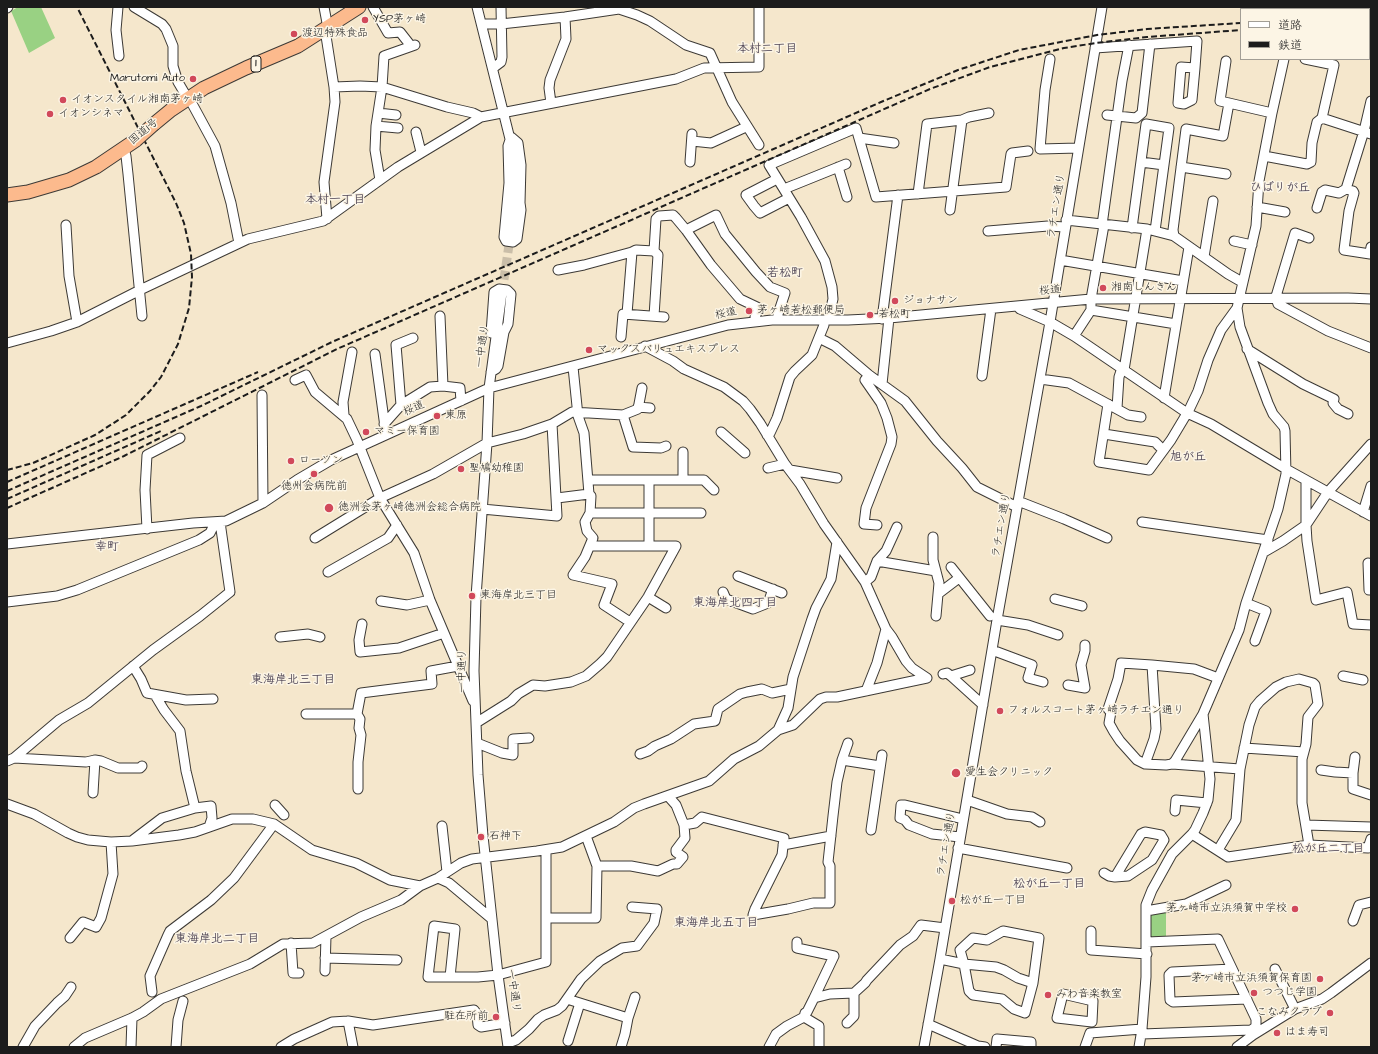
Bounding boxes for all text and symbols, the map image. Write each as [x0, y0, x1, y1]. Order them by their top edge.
legend [1240, 8, 1370, 60]
place label: YSP茅ヶ崎 [373, 13, 426, 27]
marker: YSP茅ヶ崎 [360, 15, 370, 25]
text: 道路 [1278, 17, 1302, 34]
place label: 渡辺特殊食品 [302, 27, 368, 41]
marker: 渡辺特殊食品 [289, 29, 299, 39]
text: 鉄道 [1278, 37, 1302, 54]
district label: 本村二丁目 [737, 42, 797, 56]
road number: 1 [251, 56, 261, 72]
place label: Marutomi Auto [110, 72, 185, 86]
marker: Marutomi Auto [188, 74, 198, 84]
place label: イオンスタイル湘南茅ヶ崎 [71, 93, 203, 107]
marker: イオンスタイル湘南茅ヶ崎 [58, 95, 68, 105]
place label: イオンシネマ [58, 107, 124, 121]
marker: イオンシネマ [45, 109, 55, 119]
street label: 国道1号 [127, 116, 161, 148]
street label: ラチエン通り [1045, 172, 1069, 240]
district label: ひばりが丘 [1250, 181, 1310, 195]
district label: 本村一丁目 [305, 193, 365, 207]
district label: 若松町 [767, 266, 803, 280]
place label: 湘南しんきん [1111, 281, 1177, 295]
street label: 桜道 [1038, 283, 1062, 299]
marker: 湘南しんきん [1098, 283, 1108, 293]
place label: ジョナサン [903, 294, 958, 308]
marker: ジョナサン [890, 296, 900, 306]
place label: 茅ヶ崎若松郵便局 [757, 304, 845, 318]
street label: 桜道 [714, 305, 738, 323]
marker: 茅ヶ崎若松郵便局 [744, 306, 754, 316]
place label: 若松町 [878, 308, 911, 322]
marker: 若松町 [865, 310, 875, 320]
street label: 一中通り [473, 323, 493, 369]
place label: マックスバリュエキスプレス [597, 343, 740, 357]
marker: マックスバリュエキスプレス [584, 345, 594, 355]
street label: 桜道 [401, 398, 427, 420]
place label: 東原 [445, 409, 467, 423]
marker: 東原 [432, 411, 442, 421]
place label: マミー保育園 [374, 425, 440, 439]
marker: マミー保育園 [361, 427, 371, 437]
district label: 旭が丘 [1170, 450, 1206, 464]
place label: ローソン [299, 454, 343, 468]
marker: ローソン [286, 456, 296, 466]
place label: 聖鳩幼稚園 [469, 462, 524, 476]
marker: 聖鳩幼稚園 [456, 464, 466, 474]
marker: 徳州会病院前 [309, 469, 319, 479]
place label: 徳州会病院前 [281, 480, 347, 494]
street label: ラチエン通り [990, 491, 1014, 559]
place label: 徳洲会茅ヶ崎徳洲会総合病院 [338, 501, 481, 515]
marker: 徳洲会茅ヶ崎徳洲会総合病院 [323, 502, 335, 514]
district label: 幸町 [95, 540, 119, 554]
place label: 東海岸北三丁目 [480, 589, 557, 603]
marker: 東海岸北三丁目 [467, 591, 477, 601]
district label: 東海岸北四丁目 [693, 596, 777, 610]
street label: 一中通り [456, 649, 470, 693]
district label: 東海岸北三丁目 [251, 673, 335, 687]
place label: フォルスコート茅ヶ崎ラチエン通り [1008, 704, 1184, 718]
marker: フォルスコート茅ヶ崎ラチエン通り [995, 706, 1005, 716]
place label: 愛生会クリニック [965, 766, 1053, 780]
marker: 愛生会クリニック [950, 767, 962, 779]
street label: ラチエン通り [935, 810, 959, 878]
place label: 石神下 [489, 830, 522, 844]
marker: 石神下 [476, 832, 486, 842]
district label: 松が丘二丁目 [1292, 842, 1364, 856]
district label: 松が丘一丁目 [1013, 877, 1085, 891]
place label: 松が丘一丁目 [960, 894, 1026, 908]
marker: 松が丘一丁目 [947, 896, 957, 906]
place label: 茅ヶ崎市立浜須賀中学校 [1166, 902, 1287, 916]
marker: 茅ヶ崎市立浜須賀中学校 [1290, 904, 1300, 914]
district label: 東海岸北五丁目 [674, 916, 758, 930]
district label: 東海岸北二丁目 [175, 932, 259, 946]
street label: 一中通り [503, 968, 523, 1014]
place label: 茅ヶ崎市立浜須賀保育園 [1191, 972, 1312, 986]
marker: 茅ヶ崎市立浜須賀保育園 [1315, 974, 1325, 984]
place label: つつじ学園 [1262, 986, 1317, 1000]
place label: みわ音楽教室 [1056, 988, 1122, 1002]
marker: つつじ学園 [1249, 988, 1259, 998]
marker: みわ音楽教室 [1043, 990, 1053, 1000]
place label: こなみクラブ [1256, 1006, 1322, 1020]
marker: こなみクラブ [1325, 1008, 1335, 1018]
place label: 駐在所前 [444, 1010, 488, 1024]
marker: 駐在所前 [491, 1012, 501, 1022]
place label: はま寿司 [1285, 1026, 1329, 1040]
marker: はま寿司 [1272, 1028, 1282, 1038]

